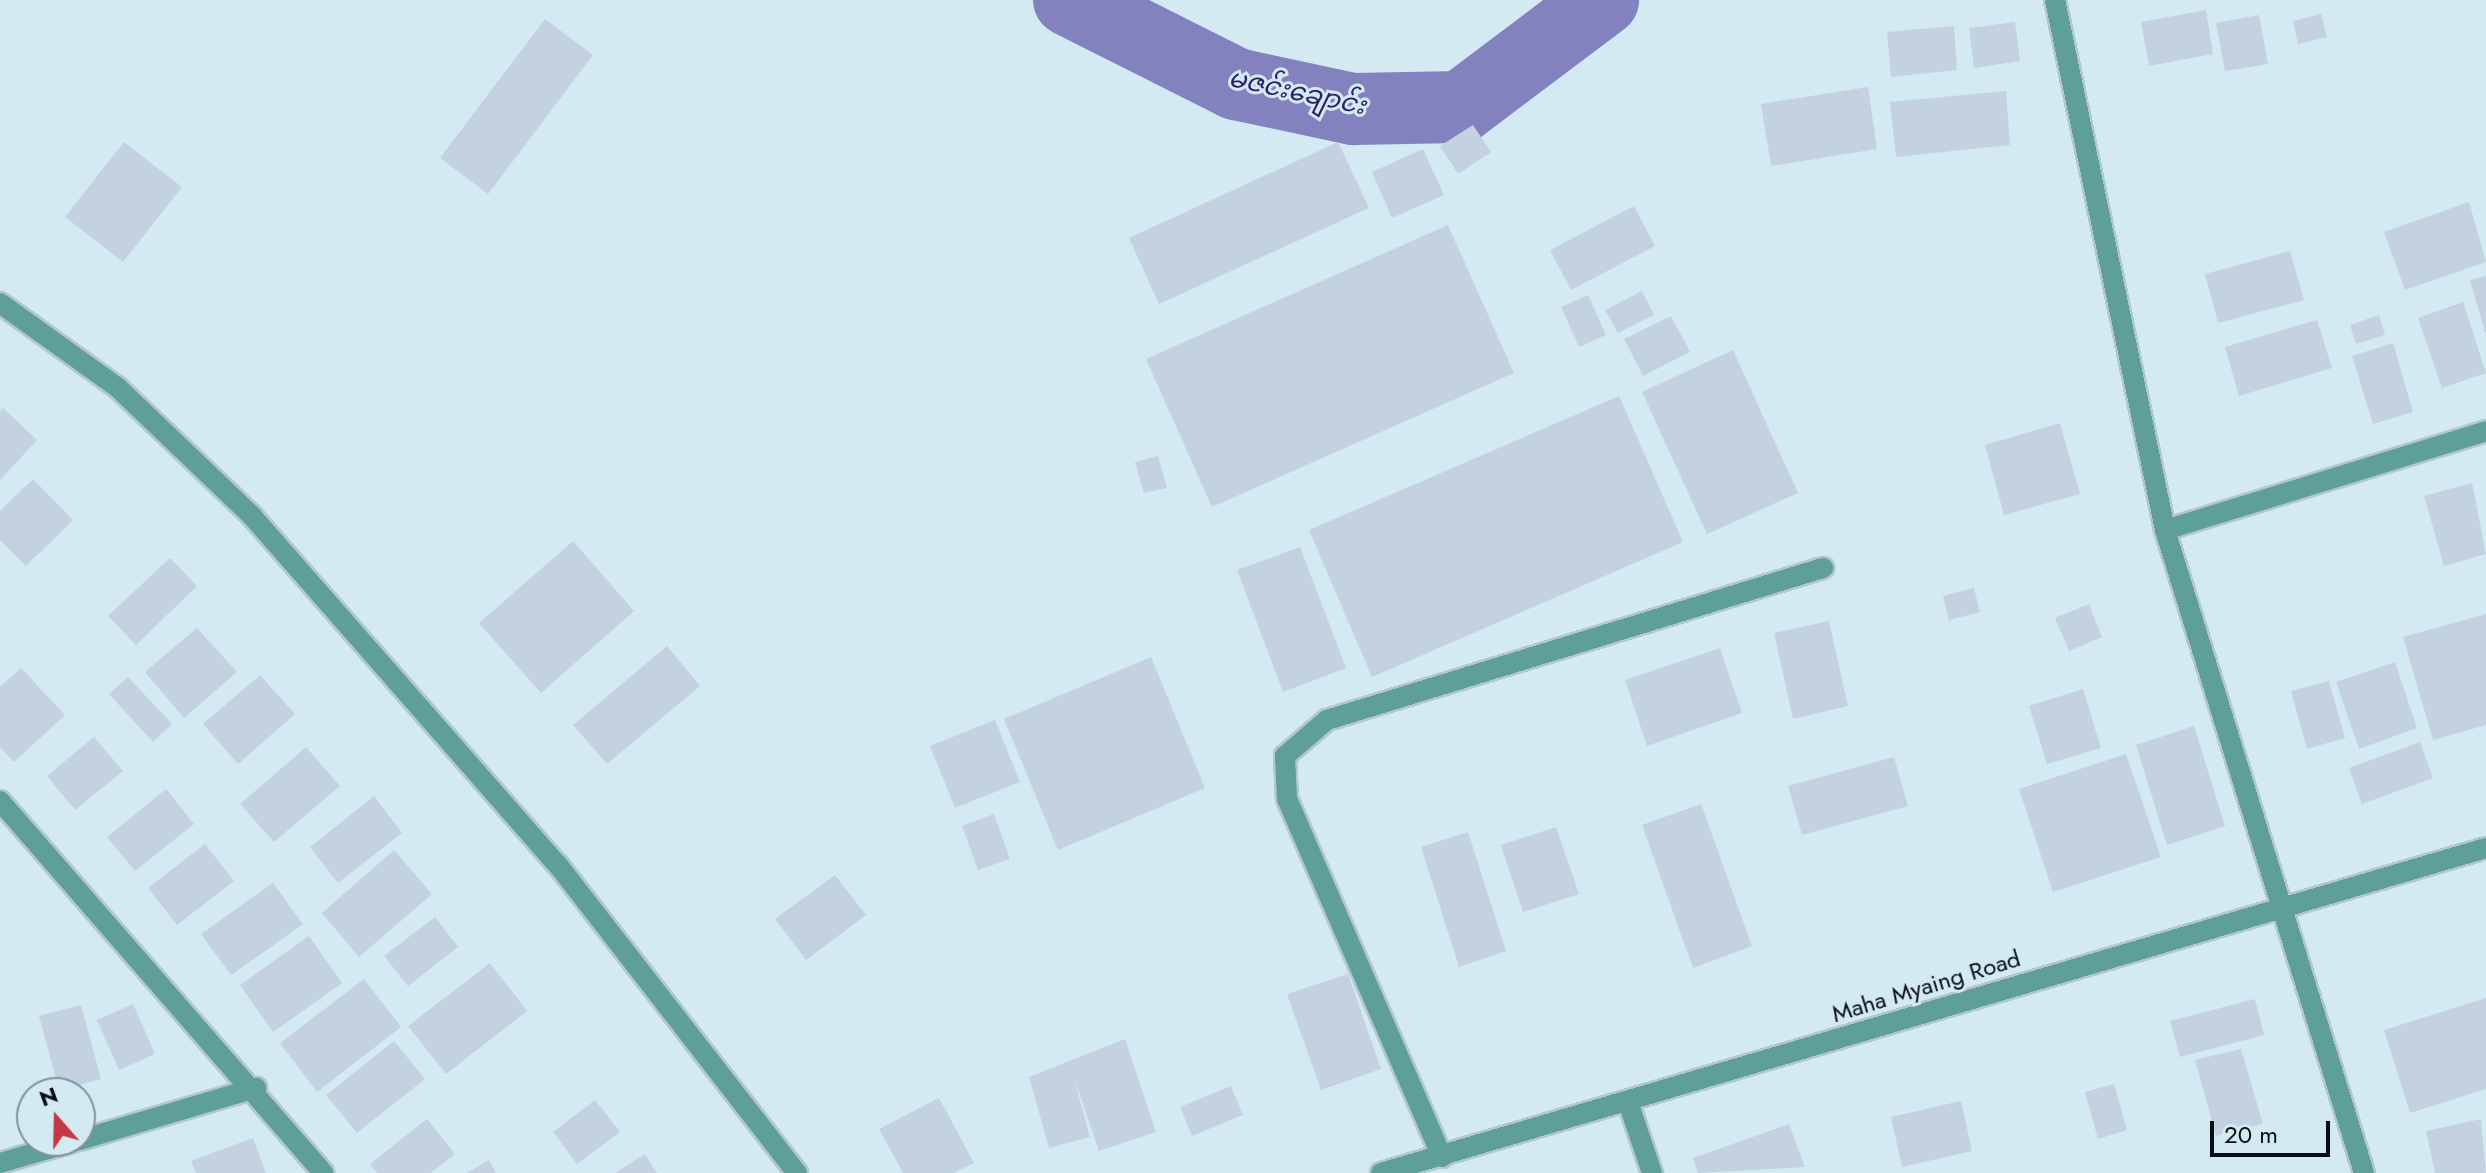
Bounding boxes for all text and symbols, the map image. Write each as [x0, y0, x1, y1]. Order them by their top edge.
water label: မဇင်းချောင်း [1226, 62, 1368, 122]
street label: Maha Myaing Road [1828, 944, 2024, 1028]
north arrow [16, 1077, 96, 1157]
text: N [35, 1078, 62, 1114]
scale bar [2214, 1105, 2334, 1155]
text: 20 m [2224, 1117, 2278, 1152]

